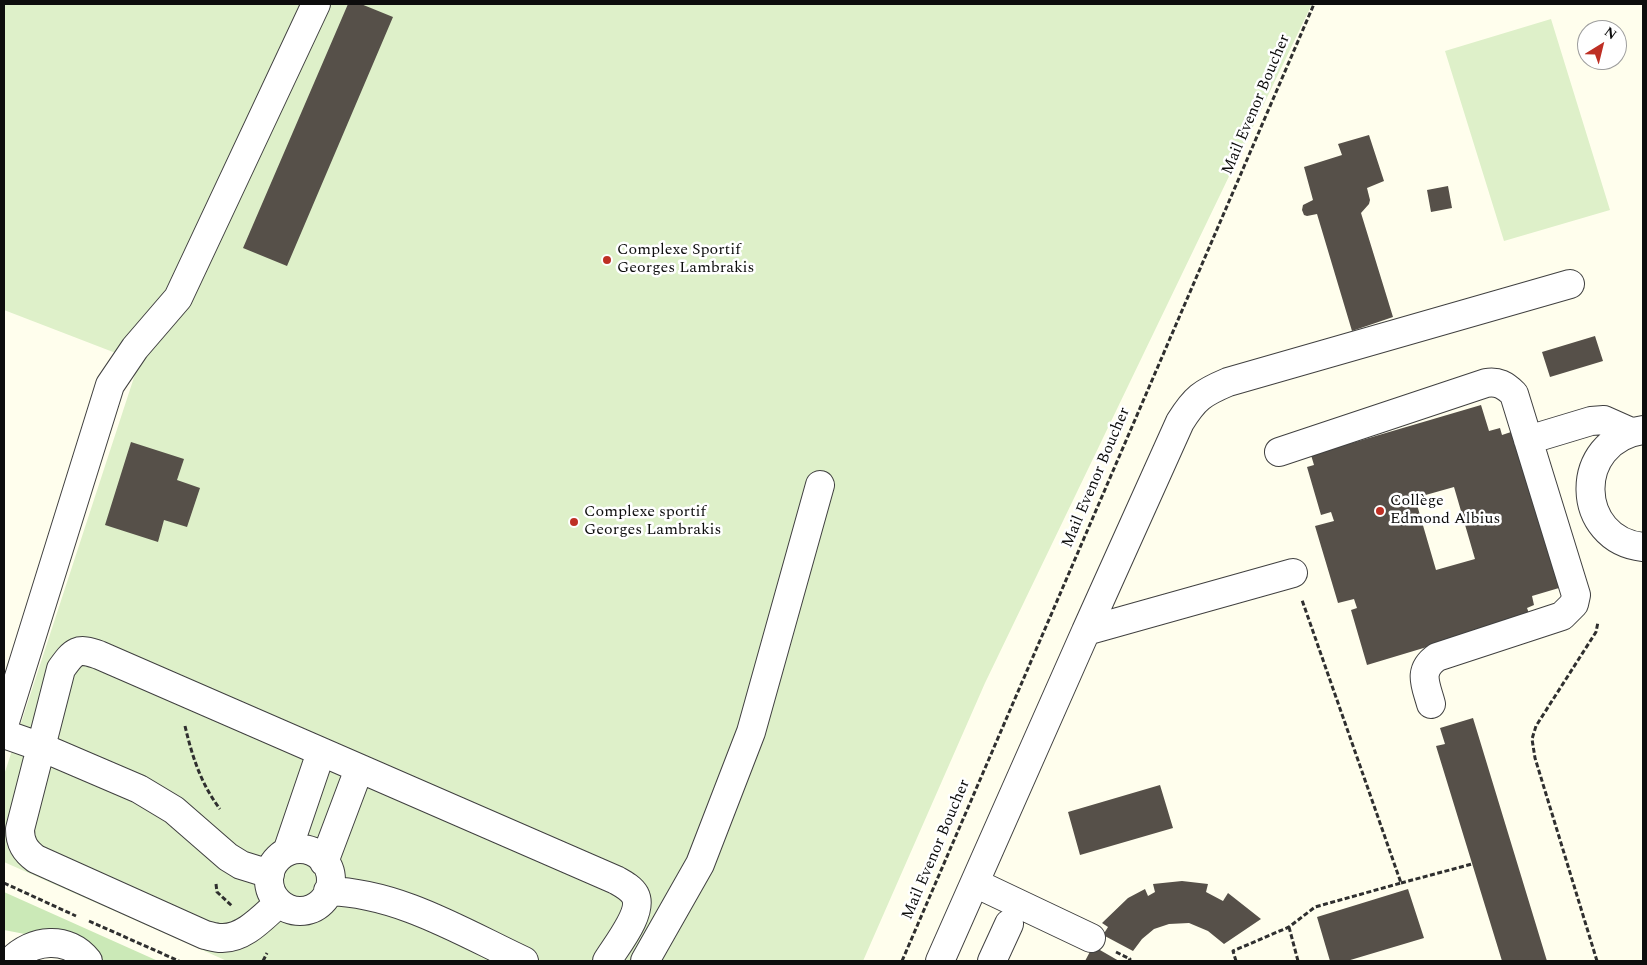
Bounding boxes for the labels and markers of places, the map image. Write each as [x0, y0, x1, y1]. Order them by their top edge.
place label: Complexe Sportif Georges Lambrakis [617, 241, 755, 279]
marker: Complexe Sportif Georges Lambrakis [601, 254, 613, 266]
place label: Collège Edmond Albius [1390, 492, 1500, 530]
place label: Complexe sportif Georges Lambrakis [584, 503, 722, 541]
marker: Collège Edmond Albius [1374, 505, 1386, 517]
marker: Complexe sportif Georges Lambrakis [568, 516, 580, 528]

